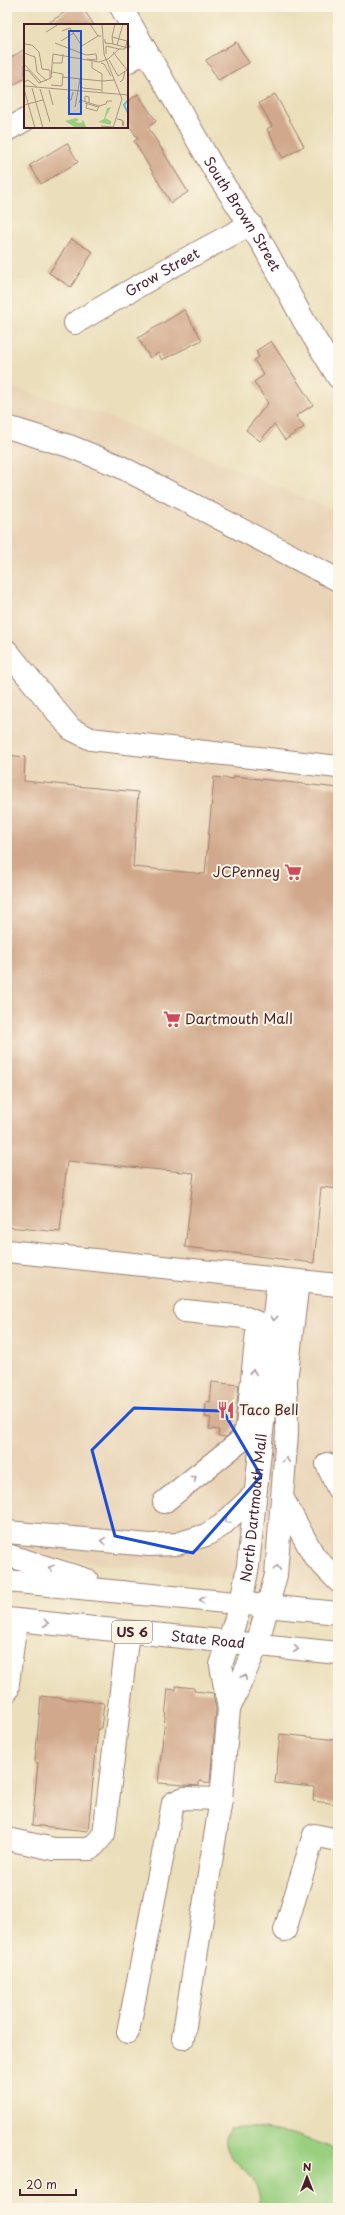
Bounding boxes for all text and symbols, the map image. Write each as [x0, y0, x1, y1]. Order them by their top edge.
inset map [24, 24, 128, 128]
street label: South Brown Street [199, 153, 286, 275]
street label: Grow Street [121, 242, 203, 302]
place label: JCPenney [213, 861, 280, 882]
supermarket icon: JCPenney [283, 862, 303, 882]
place label: Dartmouth Mall [185, 1008, 293, 1029]
supermarket icon: Dartmouth Mall [162, 1009, 182, 1029]
one-way arrow [270, 1315, 279, 1321]
one-way arrow [248, 1369, 257, 1375]
place label: Taco Bell [239, 1399, 299, 1420]
restaurant icon: Taco Bell [216, 1400, 236, 1420]
street label: North Dartmouth Mall [234, 1433, 272, 1584]
one-way arrow [281, 1457, 290, 1463]
one-way arrow [190, 1475, 197, 1482]
one-way arrow [225, 1516, 232, 1523]
one-way arrow [100, 1536, 106, 1545]
one-way arrow [48, 1565, 55, 1573]
one-way arrow [272, 1565, 281, 1571]
one-way arrow [199, 1595, 205, 1604]
one-way arrow [43, 1618, 49, 1627]
road number: US 6 [112, 1621, 152, 1643]
street label: State Road [170, 1625, 246, 1653]
one-way arrow [293, 1644, 299, 1653]
one-way arrow [239, 1674, 247, 1681]
north arrow [287, 2157, 327, 2197]
text: N [303, 2158, 312, 2175]
scale bar [20, 2171, 76, 2197]
text: 20 m [26, 2175, 57, 2193]

